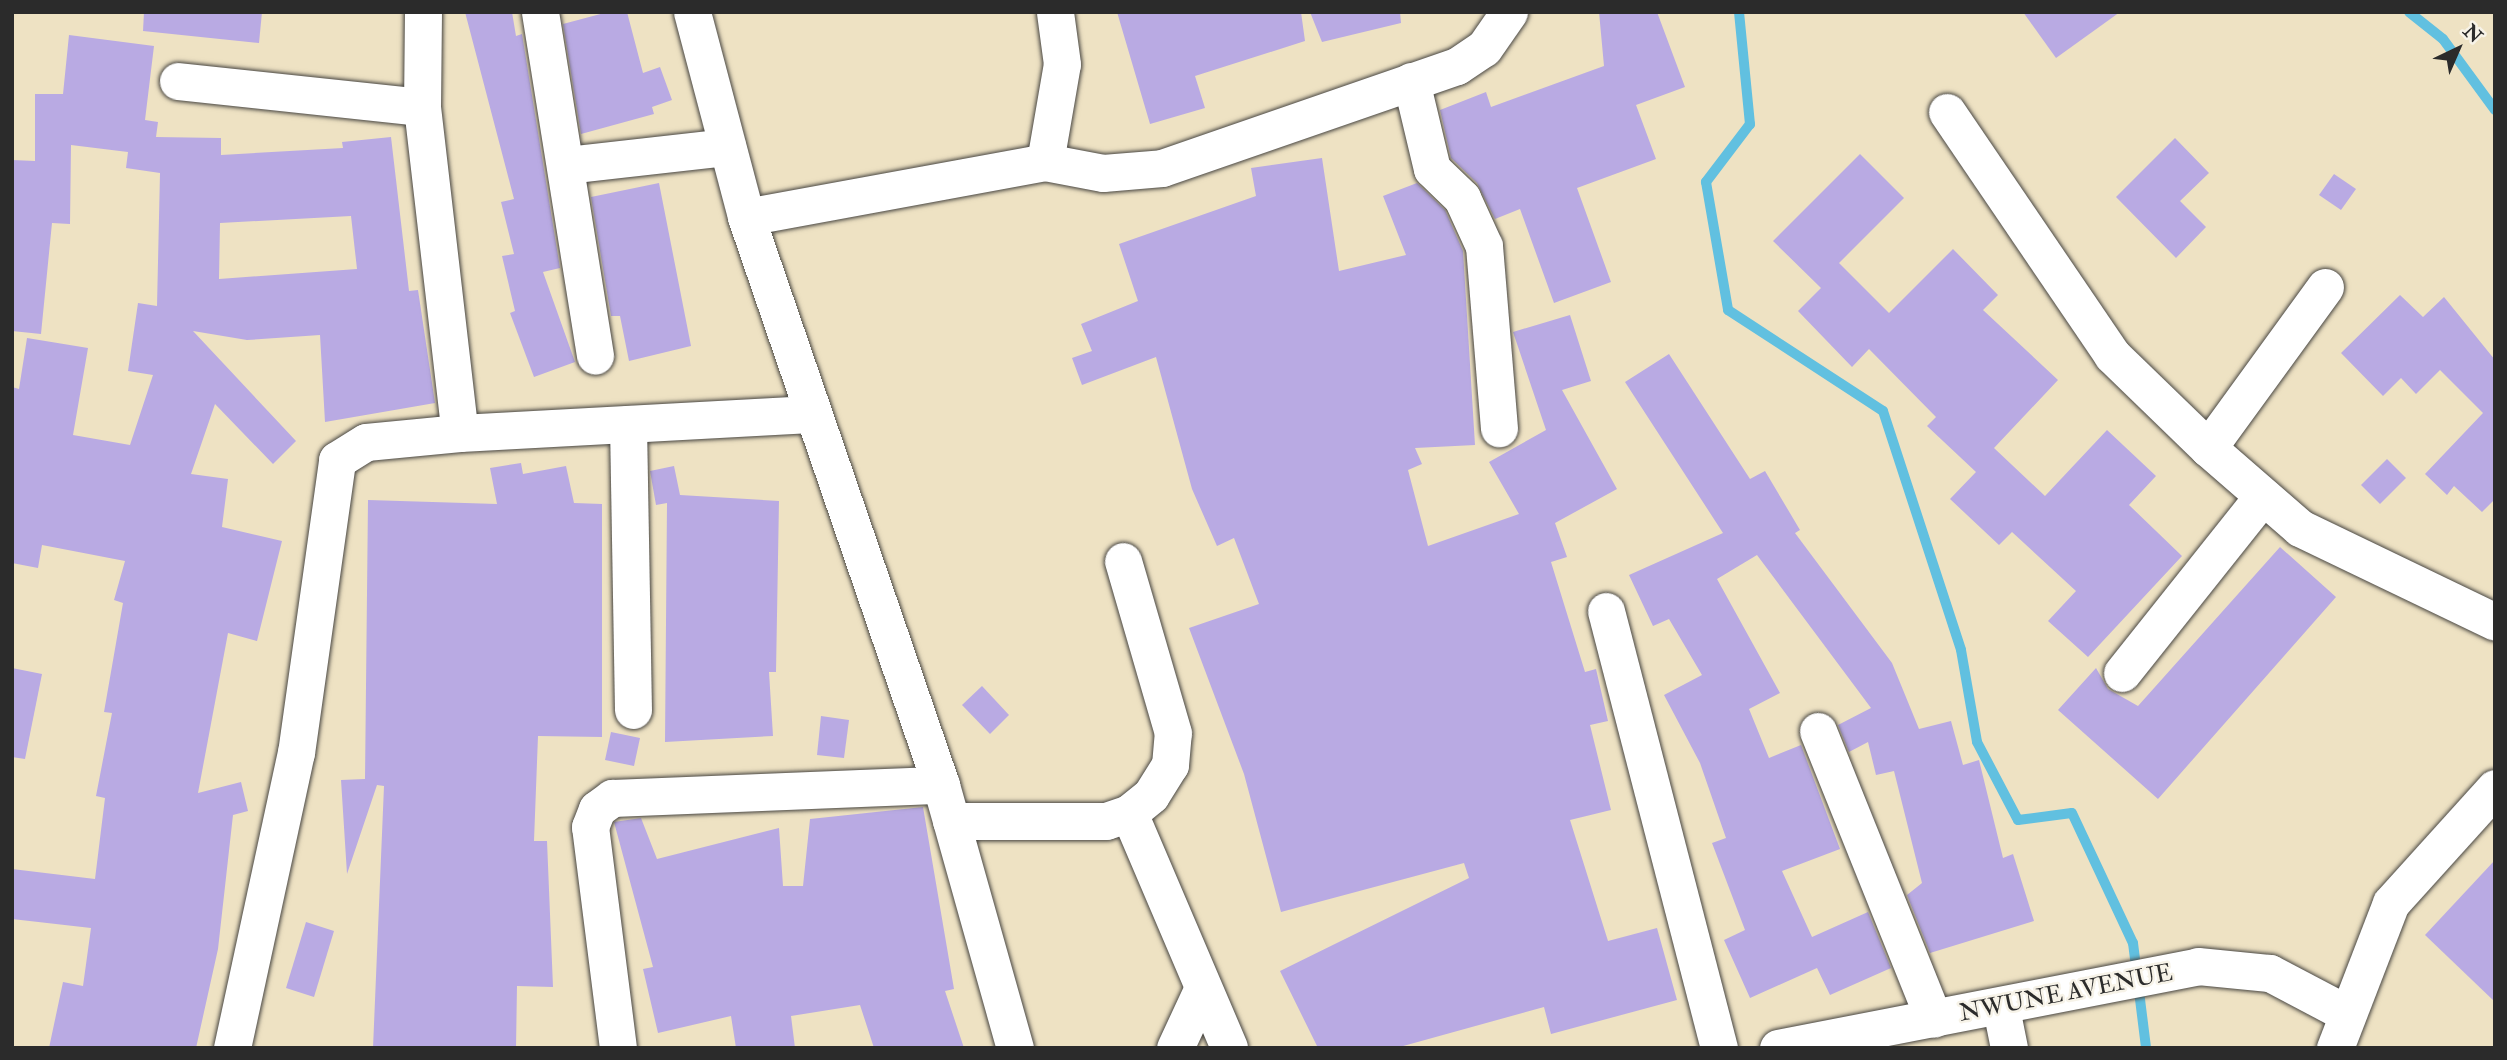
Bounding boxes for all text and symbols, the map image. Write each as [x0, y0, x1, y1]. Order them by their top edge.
north arrow [2423, 14, 2493, 84]
text: N [2458, 19, 2487, 48]
street label: NWUNE AVENUE [1957, 958, 2175, 1028]

